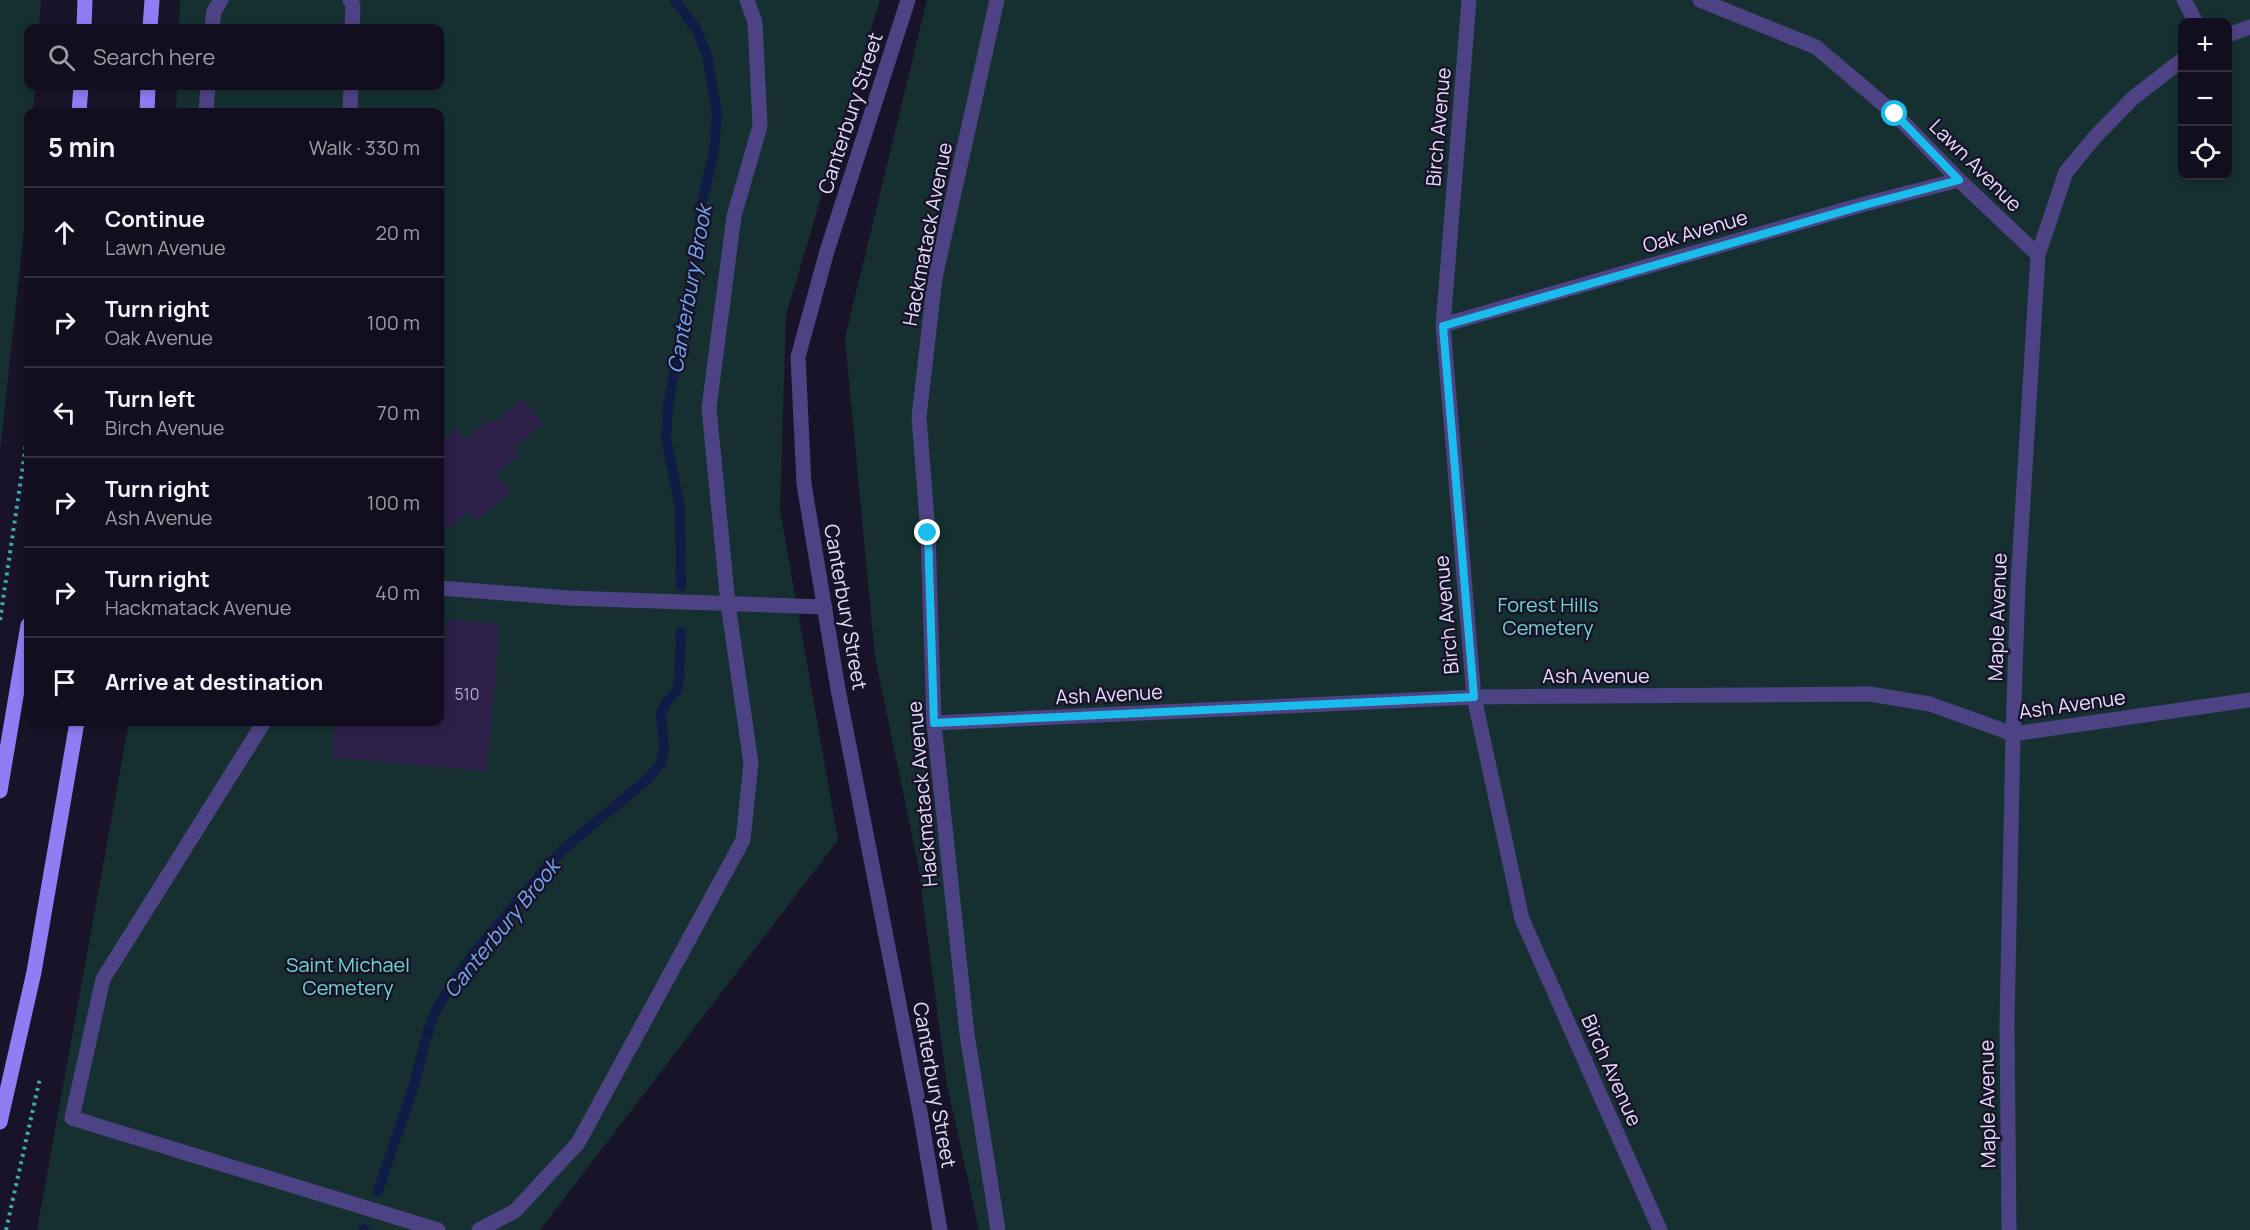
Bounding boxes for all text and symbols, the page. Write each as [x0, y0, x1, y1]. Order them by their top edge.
map controls [2178, 18, 2232, 180]
button: + [2178, 18, 2232, 72]
search box [24, 24, 444, 90]
street label: Canterbury Street [811, 29, 889, 197]
icon: search [45, 41, 78, 74]
text: Search here [93, 42, 215, 72]
street label: Birch Avenue [1419, 66, 1457, 188]
button: − [2178, 72, 2232, 126]
route start [1881, 100, 1907, 126]
street label: Lawn Avenue [1924, 113, 2028, 217]
button: locate [2178, 126, 2232, 180]
text: 5 min [48, 129, 115, 165]
text: Walk · 330 m [309, 134, 420, 161]
street label: Hackmatack Avenue [896, 140, 958, 328]
water label: Canterbury Brook [660, 200, 718, 375]
street label: Oak Avenue [1639, 203, 1751, 259]
text: Continue [105, 204, 205, 234]
icon: ahead [48, 216, 81, 249]
text: 20 m [375, 219, 420, 246]
text: Lawn Avenue [105, 234, 226, 261]
text: Turn right [105, 294, 210, 324]
icon: right [48, 306, 81, 339]
text: 100 m [367, 309, 420, 336]
text: Oak Avenue [105, 324, 213, 351]
text: Turn left [105, 384, 195, 414]
icon: left [48, 396, 81, 429]
text: 70 m [377, 399, 420, 426]
text: Birch Avenue [105, 414, 224, 441]
text: Turn right [105, 474, 210, 504]
icon: right [48, 486, 81, 519]
text: 100 m [367, 489, 420, 516]
text: Ash Avenue [105, 504, 213, 531]
route end [914, 519, 940, 545]
street label: Canterbury Street [818, 522, 874, 692]
street label: Maple Avenue [1981, 552, 2013, 682]
street label: Birch Avenue [1427, 554, 1465, 676]
text: Turn right [105, 564, 210, 594]
icon: right [48, 576, 81, 609]
text: 40 m [375, 579, 420, 606]
park label: Forest Hills Cemetery [1497, 591, 1599, 641]
text: Hackmatack Avenue [105, 594, 291, 621]
street label: Ash Avenue [1542, 662, 1650, 689]
icon: arrive [48, 666, 81, 699]
text: Arrive at destination [105, 667, 323, 697]
street label: Ash Avenue [1055, 678, 1163, 710]
house number: 510 [454, 683, 480, 705]
street label: Ash Avenue [2017, 683, 2127, 725]
street label: Hackmatack Avenue [900, 700, 944, 888]
water label: Canterbury Brook [437, 851, 567, 1003]
park label: Saint Michael Cemetery [286, 951, 410, 1001]
street label: Canterbury Street [907, 1000, 963, 1170]
street label: Birch Avenue [1575, 1010, 1649, 1130]
street label: Maple Avenue [1972, 1039, 2002, 1169]

